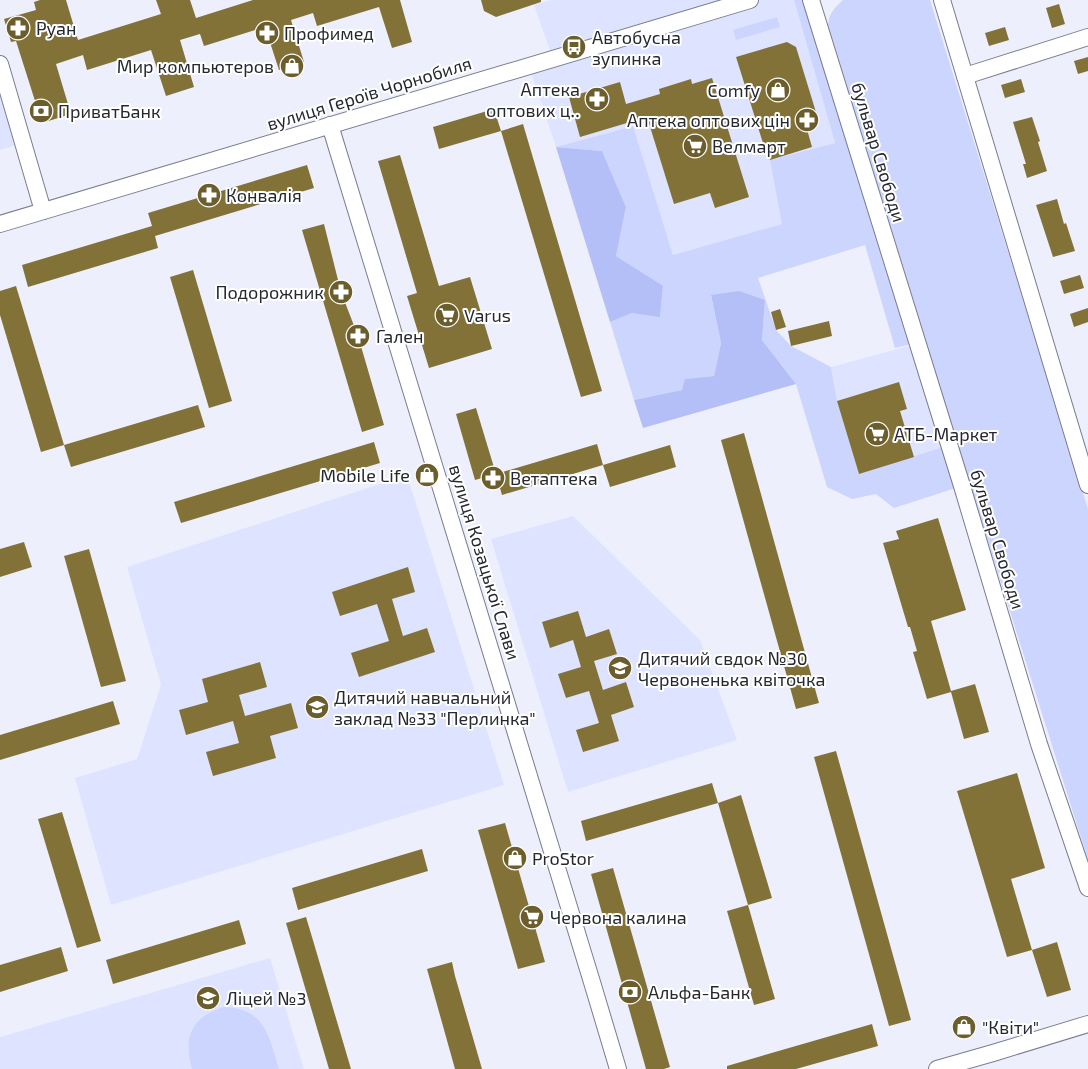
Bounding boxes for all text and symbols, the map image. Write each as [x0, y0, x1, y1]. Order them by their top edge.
pharmacy icon: Руан [5, 15, 31, 41]
place label: Руан [36, 17, 77, 39]
pharmacy icon: Профимед [254, 20, 280, 46]
place label: Профимед [284, 22, 374, 44]
place label: Автобусна зупинка [592, 26, 681, 69]
bus stop icon: Автобусна зупинка [561, 34, 587, 60]
street label: вулиця Героїв Чорнобиля [264, 51, 474, 135]
shop icon: Мир компьютеров [279, 53, 305, 79]
place label: Мир компьютеров [117, 55, 274, 77]
shop icon: Comfy [765, 77, 791, 103]
place label: Аптека оптових ц‥ [486, 78, 580, 121]
place label: Comfy [707, 79, 760, 101]
street label: бульвар Свободи [847, 79, 911, 225]
pharmacy icon: Аптека оптових ц‥ [584, 86, 610, 112]
bank icon: ПриватБанк [28, 98, 54, 124]
place label: ПриватБанк [58, 100, 161, 122]
pharmacy icon: Аптека оптових цін [794, 107, 820, 133]
place label: Аптека оптових цін [627, 109, 790, 131]
supermarket icon: Велмарт [682, 133, 708, 159]
place label: Велмарт [712, 135, 786, 157]
pharmacy icon: Конвалія [196, 182, 222, 208]
place label: Конвалія [226, 184, 302, 206]
pharmacy icon: Подорожник [328, 279, 354, 305]
place label: Подорожник [216, 281, 324, 303]
supermarket icon: Varus [434, 302, 460, 328]
place label: Varus [464, 304, 511, 326]
pharmacy icon: Гален [345, 323, 371, 349]
place label: Гален [376, 325, 424, 347]
supermarket icon: АТБ-Маркет [864, 421, 890, 447]
place label: АТБ-Маркет [894, 423, 998, 445]
shop icon: Mobile Life [414, 462, 440, 488]
street label: вулиця Козацької Слави [445, 462, 525, 662]
place label: Mobile Life [320, 464, 410, 486]
pharmacy icon: Ветаптека [480, 465, 506, 491]
street label: бульвар Свободи [966, 466, 1030, 612]
place label: Ветаптека [510, 467, 598, 489]
place label: Дитячий свдок №30 Червоненька квіточка [638, 647, 826, 690]
school or university icon: Дитячий свдок №30 Червоненька квіточка [607, 655, 633, 681]
place label: Дитячий навчальний заклад №33 "Перлинка" [334, 686, 536, 729]
school or university icon: Дитячий навчальний заклад №33 "Перлинка" [304, 694, 330, 720]
shop icon: ProStor [502, 845, 528, 871]
place label: ProStor [532, 847, 594, 869]
supermarket icon: Червона калина [519, 904, 545, 930]
place label: Червона калина [550, 906, 687, 928]
bank icon: Альфа-Банк [617, 979, 643, 1005]
place label: Альфа-Банк [648, 981, 751, 1003]
school or university icon: Ліцей №3 [195, 985, 221, 1011]
place label: Ліцей №3 [226, 987, 306, 1009]
shop icon: "Квіти" [951, 1014, 977, 1040]
place label: "Квіти" [982, 1016, 1039, 1038]

